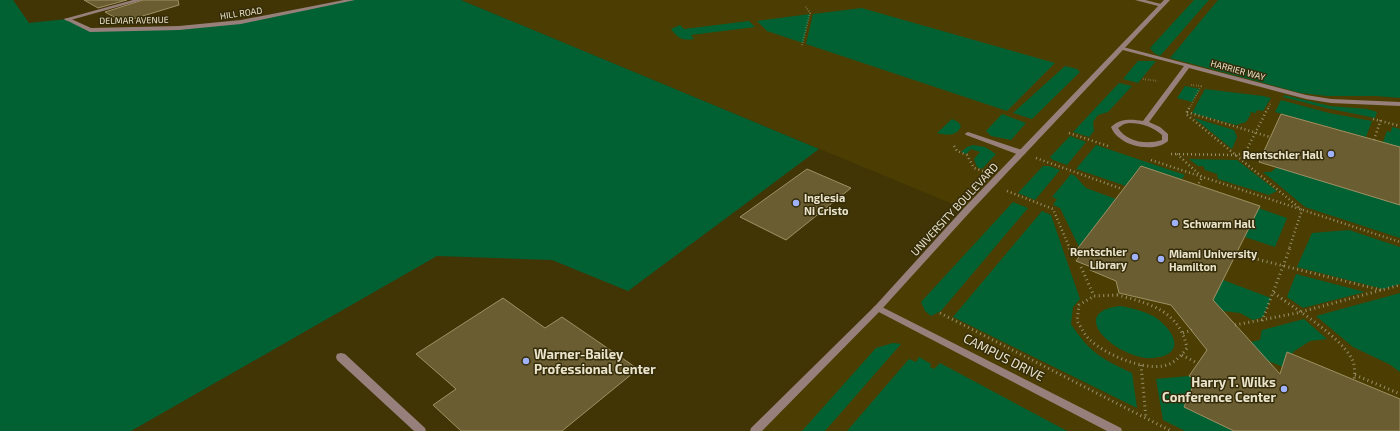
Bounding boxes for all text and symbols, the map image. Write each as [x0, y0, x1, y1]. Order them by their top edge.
street label: HILL ROAD [219, 5, 263, 21]
street label: DELMAR AVENUE [99, 14, 169, 26]
street label: HARRIER WAY [1209, 57, 1267, 83]
place label: Rentschler Hall [1243, 148, 1323, 161]
marker: Rentschler Hall [1326, 149, 1336, 159]
street label: UNIVERSITY BOULEVARD [908, 160, 1000, 258]
place label: Inglesia Ni Cristo [804, 191, 849, 217]
marker: Inglesia Ni Cristo [791, 198, 801, 208]
place label: Schwarm Hall [1183, 217, 1255, 230]
marker: Schwarm Hall [1170, 218, 1180, 228]
place label: Rentschler Library [1070, 245, 1128, 272]
place label: Miami University Hamilton [1169, 247, 1258, 273]
marker: Rentschler Library [1130, 252, 1140, 262]
marker: Miami University Hamilton [1156, 254, 1166, 264]
street label: CAMPUS DRIVE [961, 330, 1047, 384]
place label: Warner-Bailey Professional Center [534, 346, 656, 377]
marker: Warner-Bailey Professional Center [521, 356, 531, 366]
place label: Harry T. Wilks Conference Center [1162, 374, 1276, 405]
marker: Harry T. Wilks Conference Center [1279, 384, 1289, 394]

